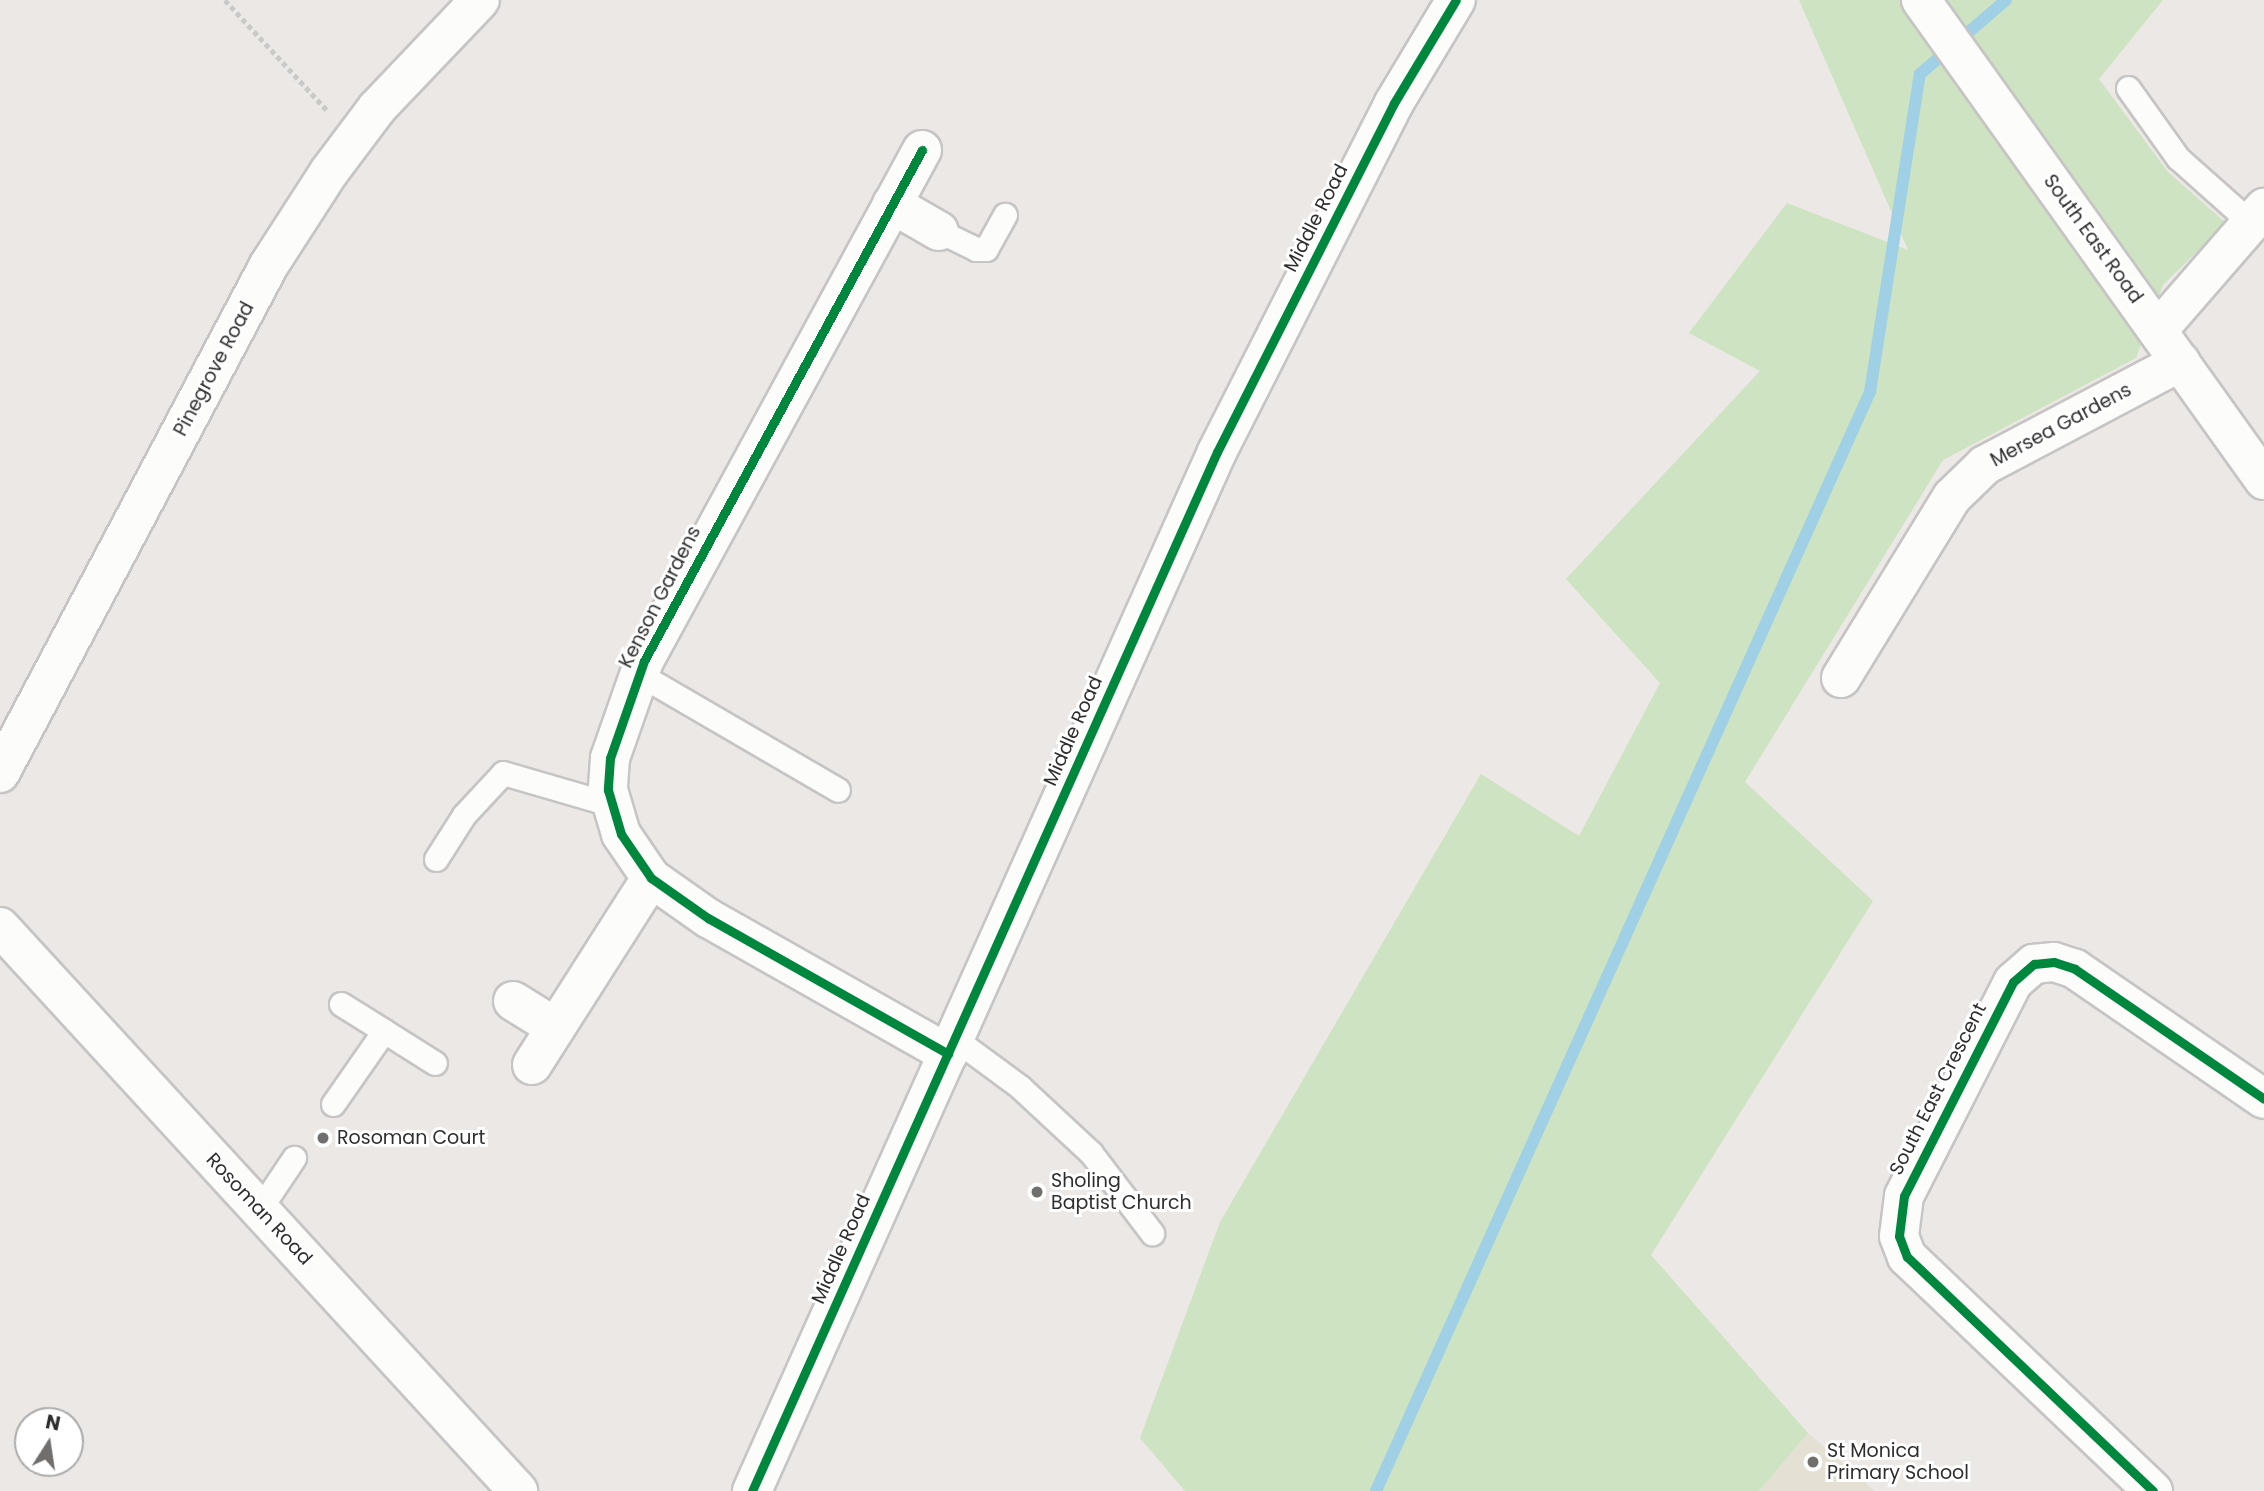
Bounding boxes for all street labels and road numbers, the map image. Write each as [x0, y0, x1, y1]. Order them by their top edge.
street label: Middle Road [1279, 160, 1353, 276]
street label: South East Road [2039, 170, 2147, 308]
street label: Pinegrove Road [169, 298, 259, 440]
street label: Mersea Gardens [1987, 378, 2135, 472]
street label: Kenson Gardens [614, 522, 706, 672]
street label: Middle Road [1039, 673, 1107, 789]
street label: South East Crescent [1885, 999, 1991, 1179]
street label: Rosoman Road [201, 1148, 317, 1270]
street label: Middle Road [807, 1191, 875, 1307]

